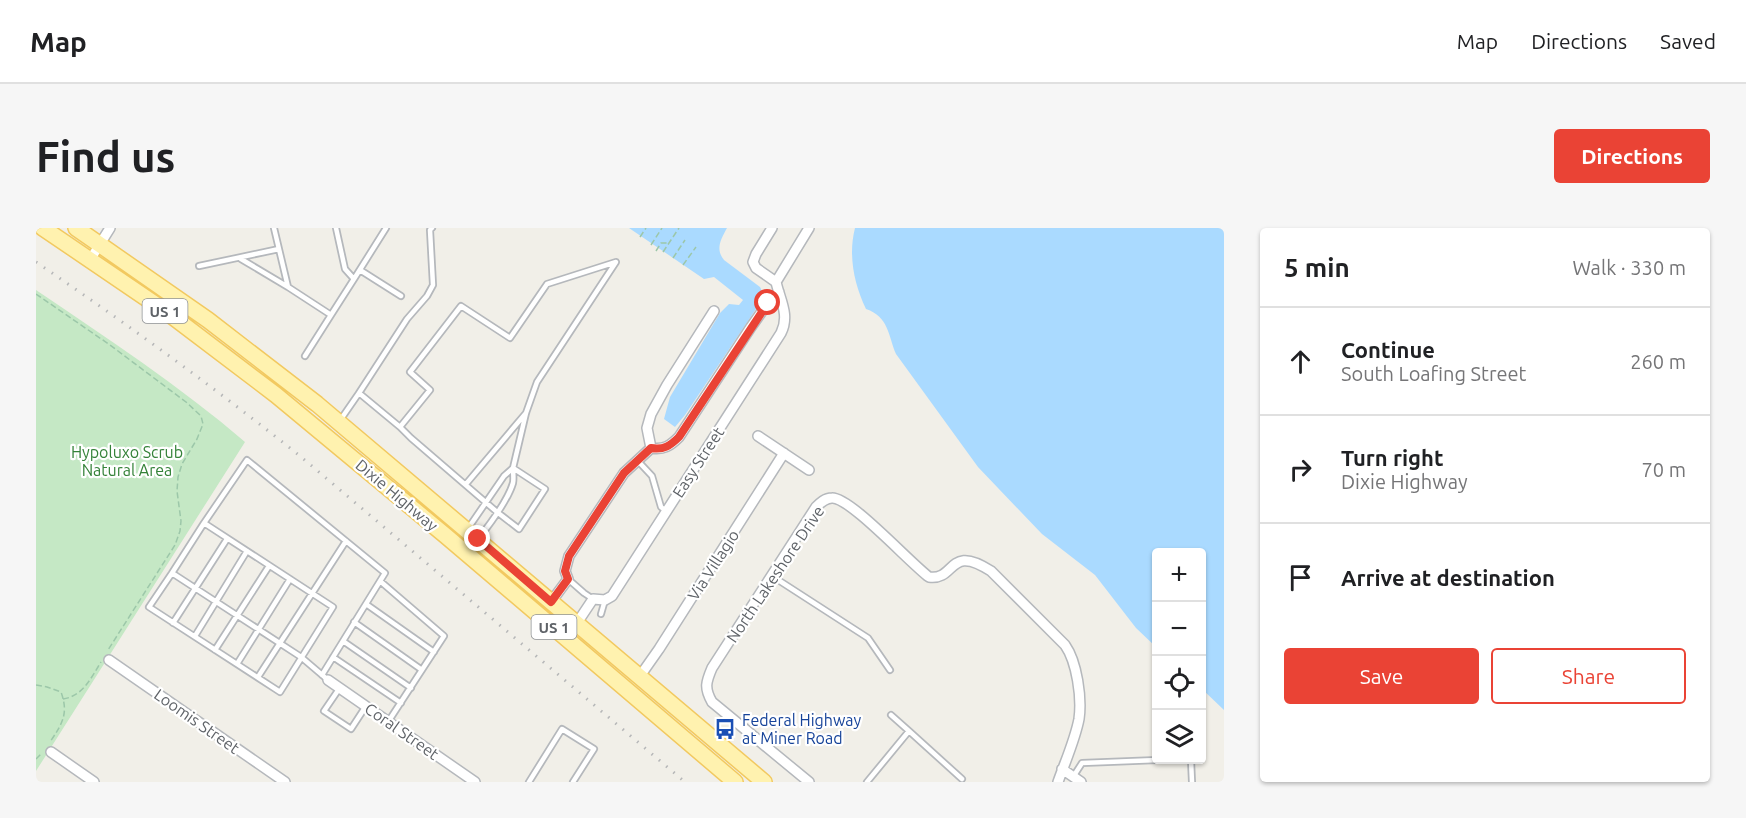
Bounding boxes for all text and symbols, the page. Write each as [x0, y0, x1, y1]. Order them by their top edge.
text: Map [30, 26, 87, 57]
text: Map [1457, 29, 1498, 53]
text: Directions [1531, 29, 1627, 53]
text: Saved [1660, 29, 1716, 53]
button: Directions [1554, 129, 1710, 183]
text: Find us [36, 133, 175, 180]
text: 5 min [1284, 253, 1350, 282]
text: Walk · 330 m [1573, 256, 1686, 279]
route start [754, 289, 780, 315]
road number: US 1 [142, 299, 188, 323]
text: Continue [1341, 337, 1435, 362]
icon: ahead [1284, 345, 1317, 378]
text: 260 m [1630, 350, 1686, 373]
text: South Loafing Street [1341, 362, 1526, 385]
street label: Easy Street [669, 423, 728, 501]
park label: Hypoluxo Scrub Natural Area [71, 443, 183, 479]
text: Turn right [1341, 445, 1443, 470]
icon: right [1284, 453, 1317, 486]
street label: Dixie Highway [352, 456, 442, 535]
text: 70 m [1642, 458, 1686, 481]
text: Dixie Highway [1341, 470, 1468, 493]
street label: North Lakeshore Drive [723, 502, 827, 646]
route end [464, 525, 490, 551]
street label: Via Villagio [684, 527, 742, 603]
map controls [1152, 548, 1206, 764]
button: + [1152, 548, 1206, 602]
icon: arrive [1284, 561, 1317, 594]
text: Arrive at destination [1341, 565, 1555, 590]
button: − [1152, 602, 1206, 656]
road number: US 1 [532, 615, 576, 639]
button: Save [1284, 648, 1479, 704]
button: Share [1491, 648, 1686, 704]
button: locate [1152, 656, 1206, 710]
street label: Loomis Street [151, 685, 244, 757]
street label: Coral Street [362, 699, 443, 763]
button: layers [1152, 710, 1206, 764]
place label: Federal Highway at Miner Road [742, 711, 862, 747]
bus stop icon: Federal Highway at Miner Road [713, 717, 737, 741]

